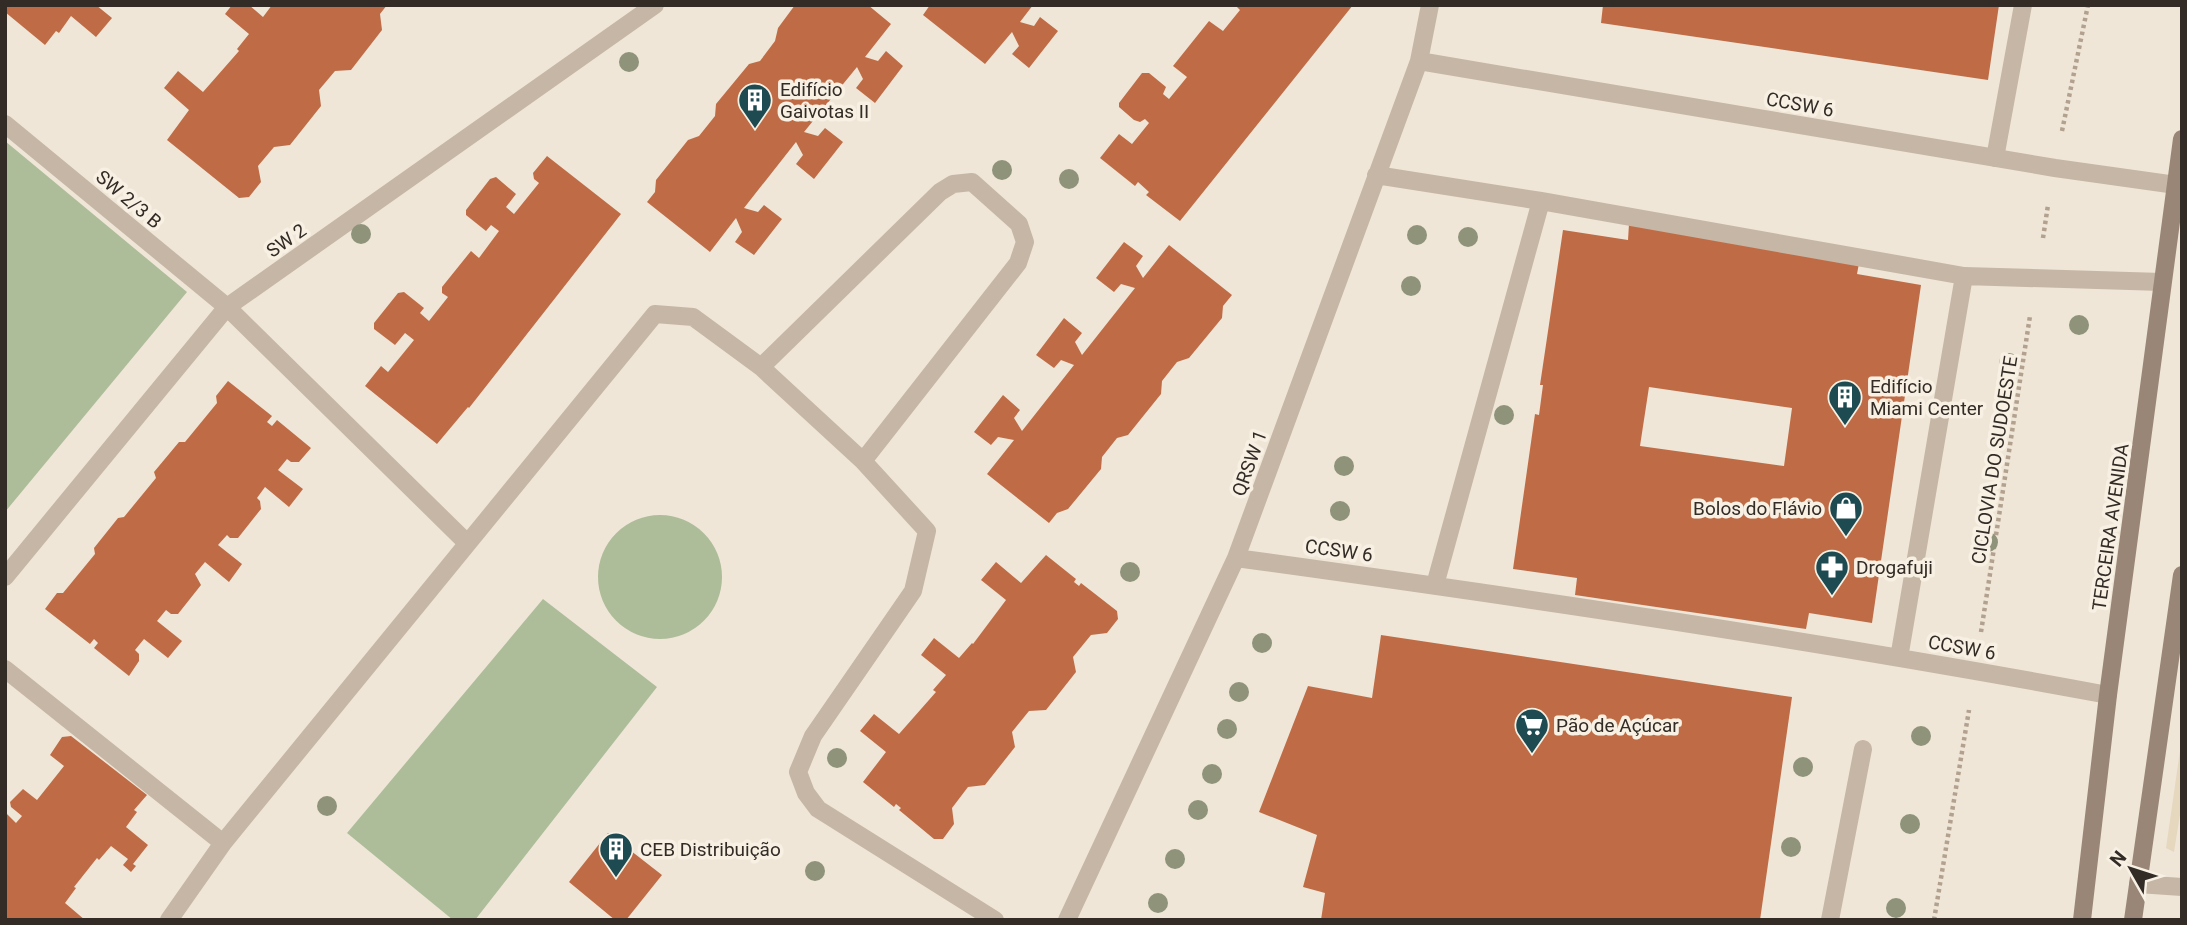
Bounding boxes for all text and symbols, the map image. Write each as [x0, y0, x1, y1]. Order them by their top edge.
place label: Edifício Gaivotas II [780, 78, 869, 123]
building icon: Edifício Gaivotas II [736, 81, 774, 130]
street label: CCSW 6 [1764, 87, 1836, 122]
street label: SW 2/3 B [91, 165, 166, 233]
street label: SW 2 [262, 219, 311, 262]
street label: CICLOVIA DO SUDOESTE [1967, 354, 2022, 566]
place label: Edifício Miami Center [1870, 375, 1984, 420]
building icon: Edifício Miami Center [1826, 378, 1864, 427]
street label: QRSW 1 [1227, 427, 1272, 499]
street label: TERCEIRA AVENIDA [2087, 441, 2134, 612]
shop icon: Bolos do Flávio [1827, 489, 1865, 538]
place label: Bolos do Flávio [1693, 497, 1822, 520]
street label: CCSW 6 [1304, 534, 1374, 567]
pharmacy icon: Drogafuji [1813, 548, 1851, 597]
place label: Drogafuji [1856, 556, 1933, 579]
street label: CCSW 6 [1926, 630, 1998, 665]
supermarket icon: Pão de Açúcar [1513, 706, 1551, 755]
place label: Pão de Açúcar [1556, 714, 1679, 737]
building icon: CEB Distribuição [597, 830, 635, 879]
north arrow [2096, 834, 2166, 904]
place label: CEB Distribuição [640, 838, 781, 861]
text: N [2105, 846, 2131, 871]

